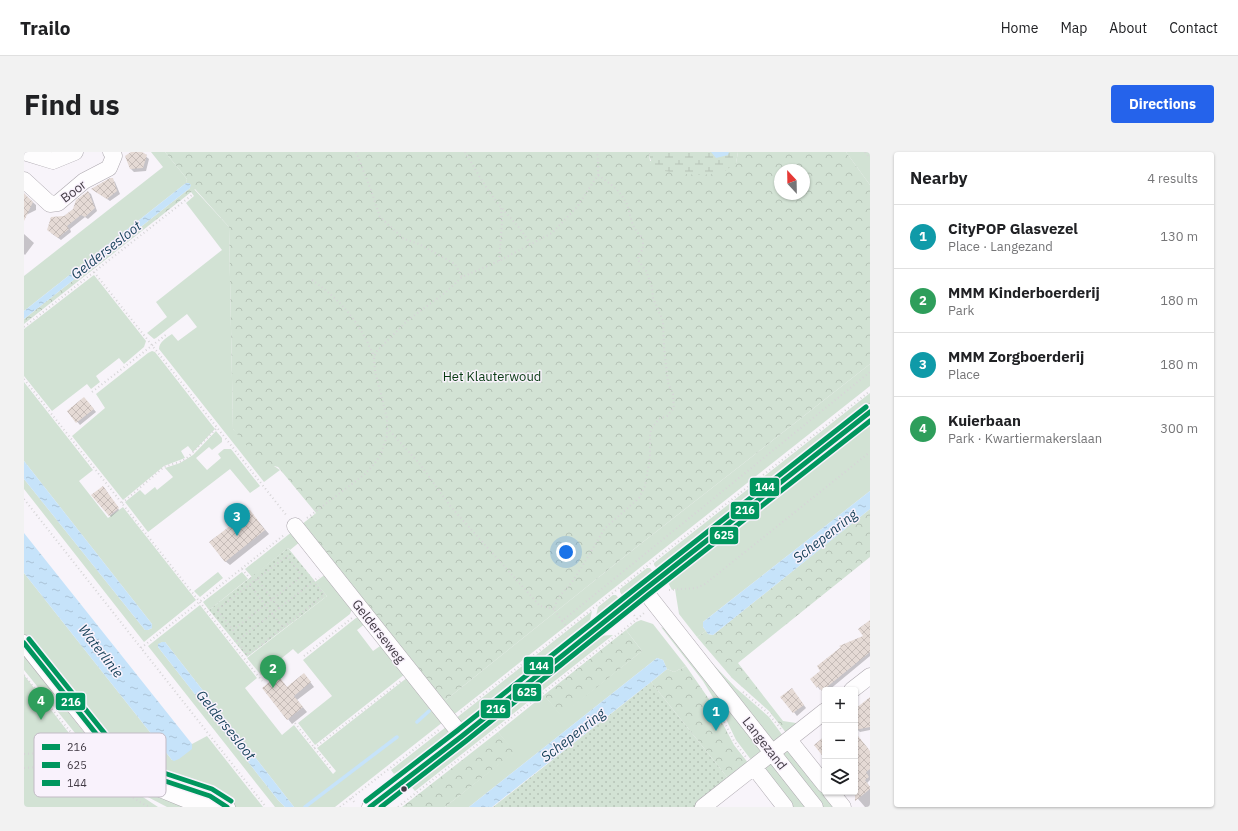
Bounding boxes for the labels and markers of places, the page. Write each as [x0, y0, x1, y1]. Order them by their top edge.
pin: 3 [224, 503, 250, 536]
pin: 2 [260, 655, 286, 688]
pin: 4 [28, 687, 54, 720]
pin: 1 [703, 698, 729, 731]
unlabelled marker [399, 784, 409, 794]

